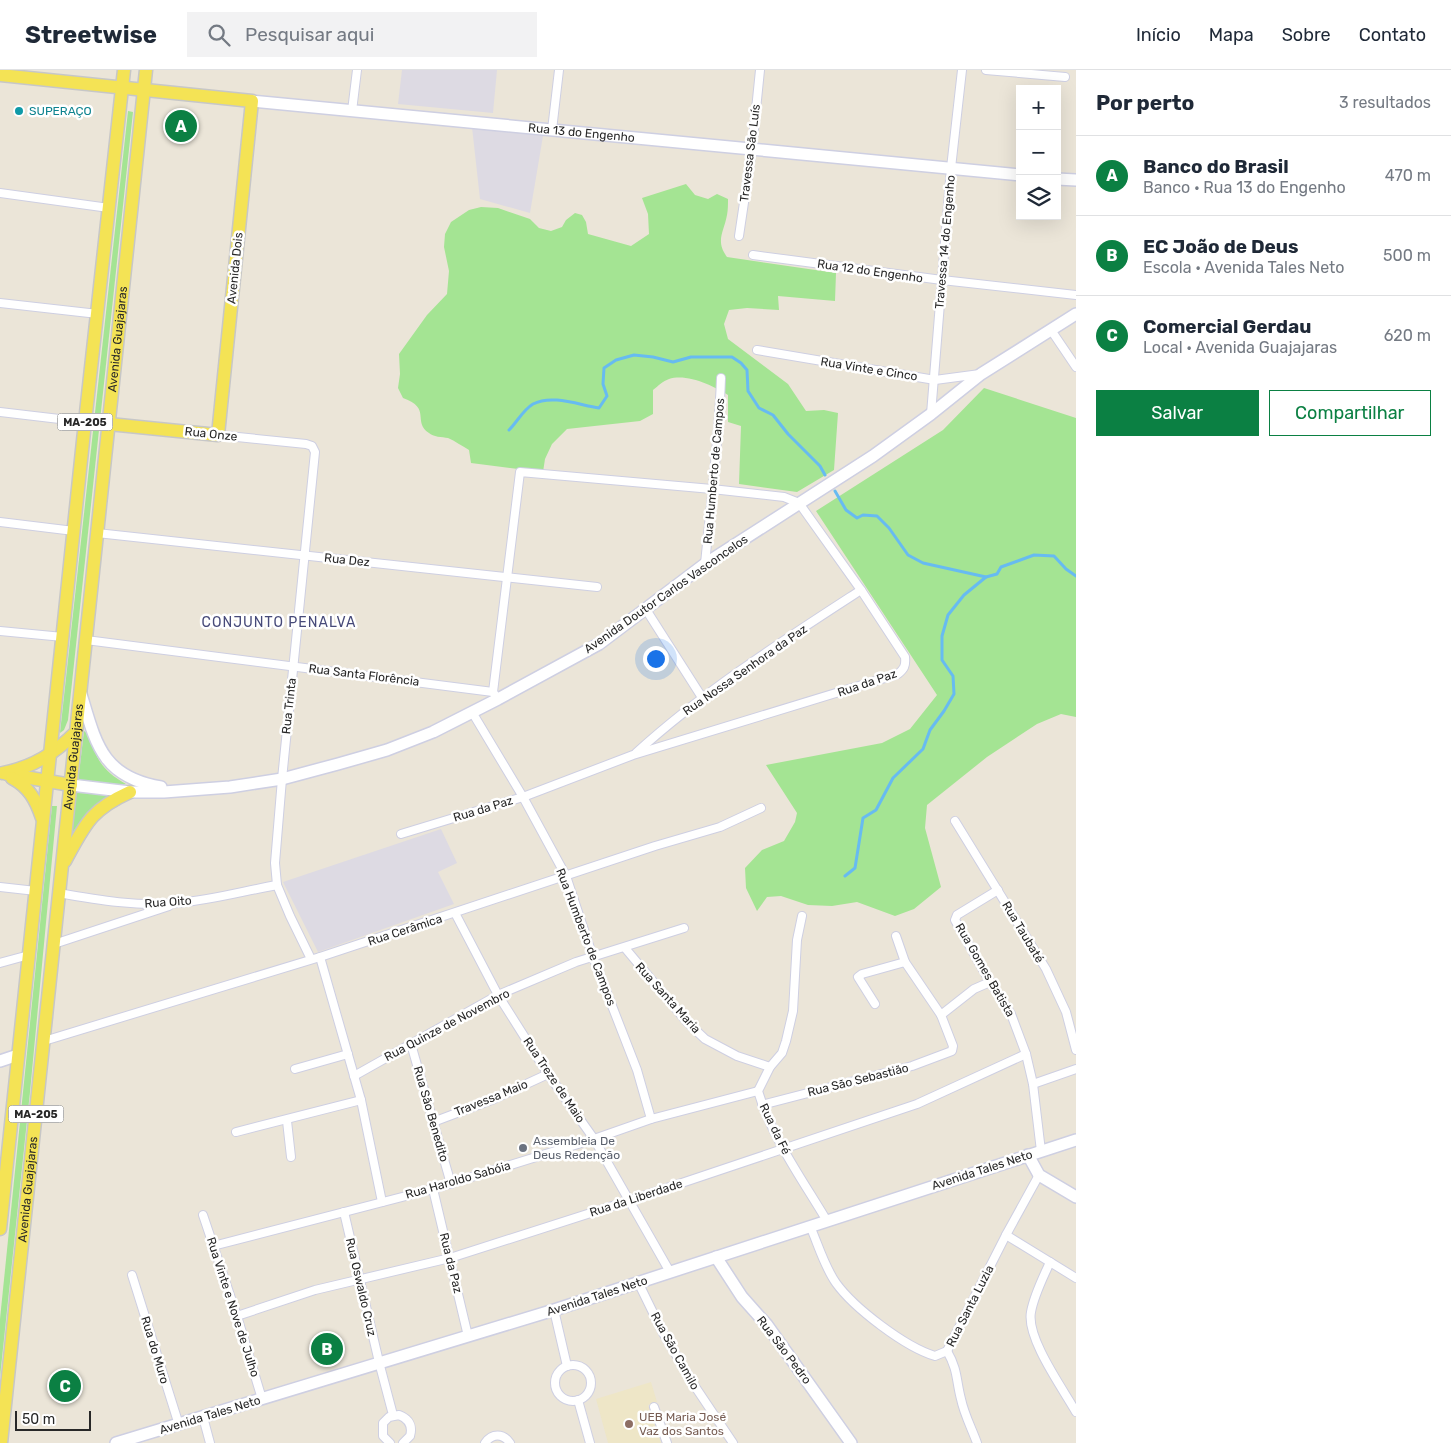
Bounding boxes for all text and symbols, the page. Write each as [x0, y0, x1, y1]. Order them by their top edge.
search box [187, 12, 537, 57]
text: Streetwise [25, 21, 157, 49]
icon: search [205, 21, 233, 49]
text: Pesquisar aqui [245, 23, 374, 46]
text: Início [1136, 24, 1181, 46]
text: Mapa [1209, 24, 1254, 46]
text: Sobre [1282, 24, 1331, 46]
text: Contato [1359, 24, 1426, 46]
map controls [1016, 85, 1061, 220]
button: + [1016, 85, 1061, 130]
text: Por perto [1096, 90, 1194, 115]
text: 3 resultados [1339, 93, 1431, 112]
street label: Travessa São Luís [737, 103, 763, 203]
place label: SUPERAÇO [29, 104, 92, 118]
marker: SUPERAÇO [13, 105, 25, 117]
pin: A [165, 107, 197, 145]
street label: Rua 13 do Engenho [528, 121, 635, 145]
button: − [1016, 130, 1061, 175]
text: Banco do Brasil [1143, 155, 1289, 178]
text: A [1106, 166, 1118, 185]
text: 470 m [1385, 166, 1431, 185]
street label: Travessa 14 do Engenho [932, 174, 958, 309]
button: layers [1016, 175, 1061, 220]
text: Banco · Rua 13 do Engenho [1143, 178, 1346, 197]
street label: Avenida Dois [224, 232, 246, 304]
text: EC João de Deus [1143, 235, 1299, 258]
text: B [1106, 246, 1118, 265]
text: 500 m [1383, 246, 1431, 265]
street label: Rua 12 do Engenho [816, 257, 924, 285]
text: Escola · Avenida Tales Neto [1143, 258, 1345, 277]
street label: Avenida Guajajaras [105, 285, 130, 393]
text: Comercial Gerdau [1143, 315, 1311, 338]
text: C [1106, 326, 1118, 345]
text: 620 m [1384, 326, 1431, 345]
text: Local · Avenida Guajajaras [1143, 338, 1337, 357]
street label: Rua Vinte e Cinco [820, 354, 919, 384]
button: Salvar [1096, 390, 1259, 436]
button: Compartilhar [1269, 390, 1431, 436]
street label: Rua Humberto de Campos [701, 398, 727, 544]
road number: MA-205 [58, 414, 112, 431]
street label: Rua Onze [184, 424, 238, 444]
street label: Avenida Doutor Carlos Vasconcelos [581, 532, 751, 656]
street label: Rua Dez [324, 551, 370, 569]
district label: CONJUNTO PENALVA [202, 614, 356, 631]
street label: Rua Nossa Senhora da Paz [680, 622, 810, 718]
your location [643, 646, 669, 672]
street label: Rua Santa Florência [308, 661, 420, 689]
street label: Rua da Paz [836, 666, 898, 700]
street label: Rua Trinta [279, 677, 299, 735]
street label: Avenida Guajajaras [61, 703, 86, 811]
street label: Rua da Paz [451, 793, 515, 825]
street label: Rua Humberto de Campos [553, 866, 619, 1008]
street label: Rua Oito [144, 893, 192, 911]
street label: Rua Taubaté [999, 899, 1047, 965]
street label: Rua Cerâmica [366, 911, 444, 949]
street label: Rua Gomes Batista [952, 921, 1018, 1019]
street label: Rua Santa Maria [633, 960, 703, 1036]
street label: Rua Quinze de Novembro [382, 986, 512, 1064]
street label: Rua Treze de Maio [520, 1035, 588, 1125]
street label: Rua São Sebastião [806, 1061, 910, 1099]
street label: Rua São Benedito [411, 1065, 451, 1164]
street label: Travessa Maio [452, 1077, 530, 1119]
street label: Rua da Fé [757, 1101, 793, 1157]
road number: MA-205 [8, 1106, 64, 1122]
place label: Assembleia De Deus Redenção [533, 1134, 620, 1162]
street label: Avenida Guajajaras [15, 1136, 40, 1243]
marker: Assembleia De Deus Redenção [517, 1142, 529, 1154]
street label: Avenida Tales Neto [930, 1147, 1034, 1193]
street label: Rua Haroldo Sabóia [404, 1158, 512, 1202]
street label: Rua da Liberdade [588, 1176, 685, 1220]
street label: Rua da Paz [437, 1231, 465, 1295]
street label: Rua Vinte e Nove de Julho [204, 1235, 262, 1379]
street label: Rua Oswaldo Cruz [343, 1236, 379, 1338]
street label: Rua Santa Luzia [943, 1263, 997, 1349]
street label: Avenida Tales Neto [545, 1273, 649, 1319]
street label: Rua São Camilo [648, 1310, 702, 1392]
street label: Rua São Pedro [754, 1313, 814, 1387]
street label: Rua do Muro [138, 1315, 172, 1385]
pin: B [311, 1330, 343, 1368]
pin: C [49, 1367, 81, 1405]
street label: Avenida Tales Neto [158, 1393, 262, 1437]
scale bar [15, 1408, 91, 1431]
place label: UEB Maria José Vaz dos Santos [639, 1410, 726, 1438]
text: 50 m [22, 1411, 55, 1428]
marker: UEB Maria José Vaz dos Santos [623, 1418, 635, 1430]

